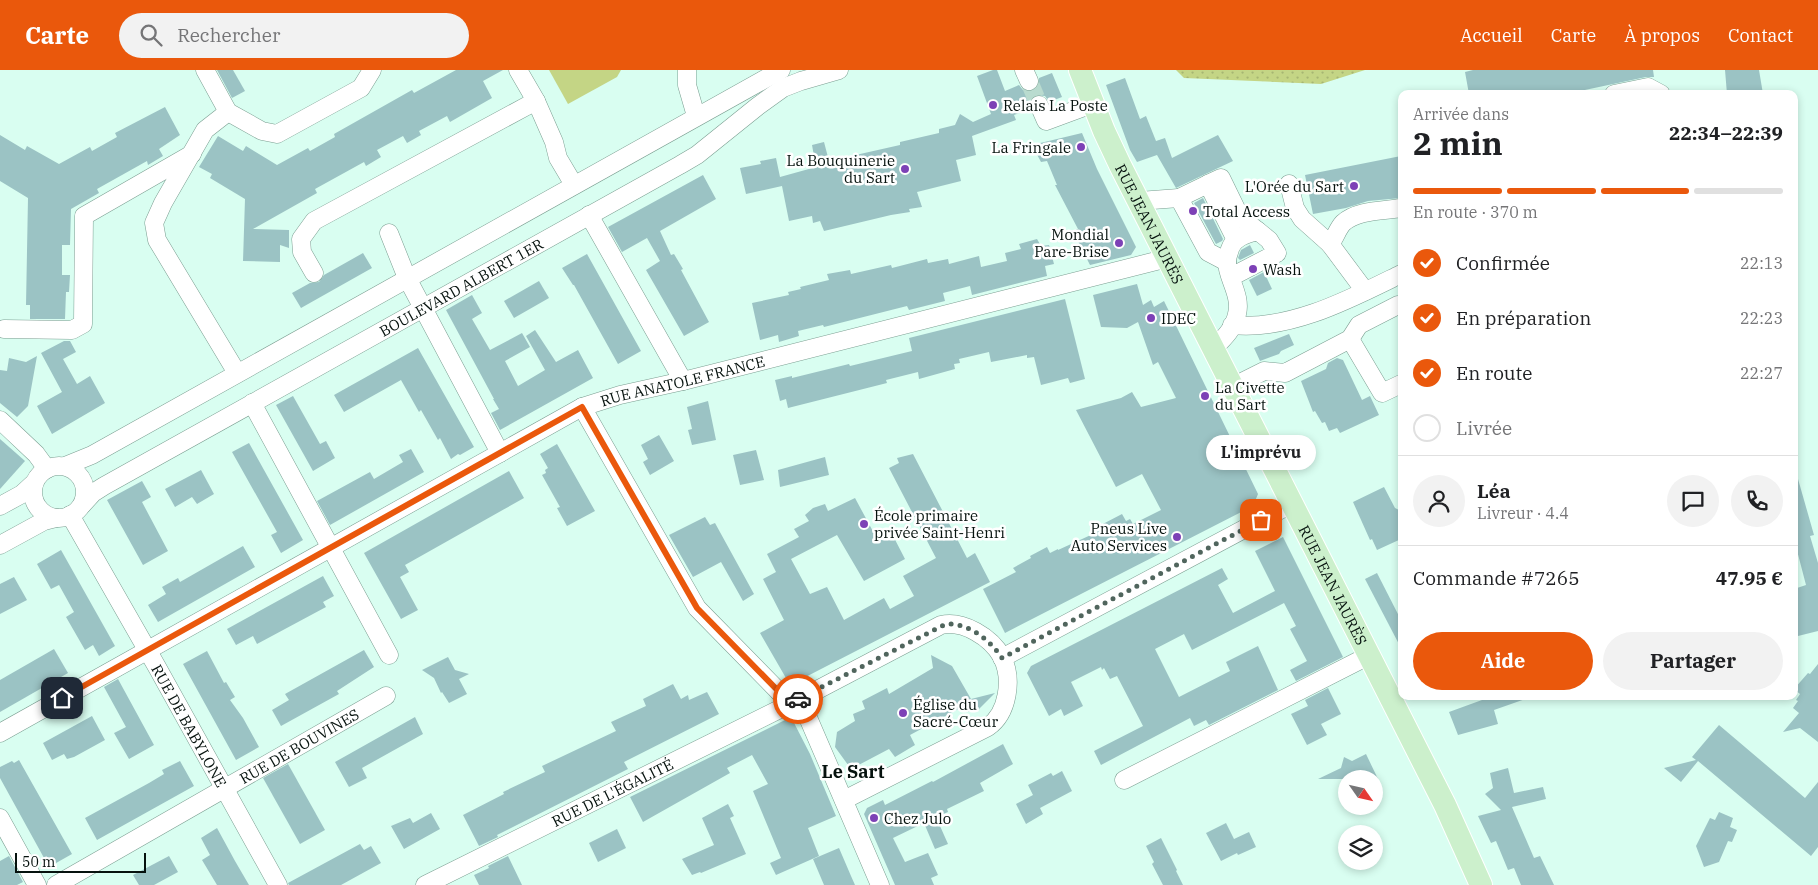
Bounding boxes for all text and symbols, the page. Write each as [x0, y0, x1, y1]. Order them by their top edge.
search box [119, 13, 469, 58]
text: Carte [25, 19, 89, 51]
icon: search [137, 21, 165, 49]
text: Rechercher [177, 23, 280, 47]
text: Accueil [1460, 24, 1523, 47]
text: Carte [1551, 24, 1596, 47]
text: À propos [1624, 24, 1700, 47]
text: Contact [1728, 24, 1793, 47]
place label: Relais La Poste [1003, 96, 1108, 115]
marker: Relais La Poste [987, 99, 999, 111]
text: Arrivée dans [1413, 104, 1509, 124]
text: 22:34–22:39 [1669, 121, 1783, 145]
text: 2 min [1413, 122, 1503, 164]
place label: La Fringale [992, 138, 1071, 157]
marker: La Fringale [1075, 141, 1087, 153]
place label: La Bouquinerie du Sart [787, 151, 895, 187]
street label: RUE JEAN JAURÈS [1111, 161, 1188, 287]
marker: La Bouquinerie du Sart [899, 163, 911, 175]
place label: L'Orée du Sart [1245, 177, 1344, 196]
marker: L'Orée du Sart [1348, 180, 1360, 192]
place label: Total Access [1203, 202, 1290, 221]
text: En route · 370 m [1413, 202, 1538, 222]
marker: Total Access [1187, 205, 1199, 217]
place label: Mondial Pare-Brise [1034, 225, 1109, 261]
street label: BOULEVARD ALBERT 1ER [376, 234, 546, 340]
marker: Mondial Pare-Brise [1113, 237, 1125, 249]
icon: check [1413, 249, 1441, 277]
text: Confirmée [1456, 251, 1550, 275]
text: 22:13 [1740, 253, 1783, 273]
place label: Wash [1263, 260, 1302, 279]
marker: Wash [1247, 263, 1259, 275]
icon: check [1413, 304, 1441, 332]
text: En préparation [1456, 306, 1591, 330]
text: 22:23 [1740, 308, 1783, 328]
place label: IDEC [1161, 309, 1196, 328]
marker: IDEC [1145, 312, 1157, 324]
street label: RUE ANATOLE FRANCE [598, 351, 767, 410]
icon: check [1413, 359, 1441, 387]
text: En route [1456, 361, 1533, 385]
text: 22:27 [1740, 363, 1783, 383]
place label: La Civette du Sart [1215, 378, 1284, 414]
marker: La Civette du Sart [1199, 390, 1211, 402]
text: Livrée [1456, 416, 1512, 440]
callout: L'imprévu [1206, 435, 1316, 470]
text: L'imprévu [1221, 442, 1301, 462]
button: person [1413, 475, 1465, 527]
button: chat [1667, 475, 1719, 527]
button: phone [1731, 475, 1783, 527]
text: Léa [1477, 479, 1511, 503]
pin [1240, 499, 1282, 541]
text: Livreur · 4.4 [1477, 503, 1569, 523]
place label: École primaire privée Saint-Henri [874, 506, 1005, 542]
icon: bag [1247, 506, 1275, 534]
marker: École primaire privée Saint-Henri [858, 518, 870, 530]
place label: Pneus Live Auto Services [1071, 519, 1167, 555]
street label: RUE JEAN JAURÈS [1295, 522, 1372, 648]
marker: Pneus Live Auto Services [1171, 531, 1183, 543]
text: Commande #7265 [1413, 566, 1580, 590]
text: 47.95 € [1716, 566, 1783, 590]
button: Aide [1413, 632, 1593, 690]
button: Partager [1603, 632, 1783, 690]
street label: RUE DE BABYLONE [148, 661, 231, 790]
courier [773, 674, 823, 724]
pin [41, 677, 83, 719]
icon: home [48, 684, 76, 712]
icon: car [784, 685, 812, 713]
place label: Église du Sacré-Cœur [913, 695, 998, 731]
street label: RUE DE BOUVINES [236, 704, 362, 788]
marker: Église du Sacré-Cœur [897, 707, 909, 719]
street label: RUE DE L'ÉGALITÉ [548, 754, 676, 830]
district label: Le Sart [822, 760, 885, 783]
north arrow [1338, 770, 1382, 815]
map controls [1338, 770, 1383, 870]
place label: Chez Julo [884, 809, 951, 828]
marker: Chez Julo [868, 812, 880, 824]
button: layers [1338, 825, 1383, 870]
scale bar [15, 850, 146, 873]
text: 50 m [22, 853, 55, 871]

